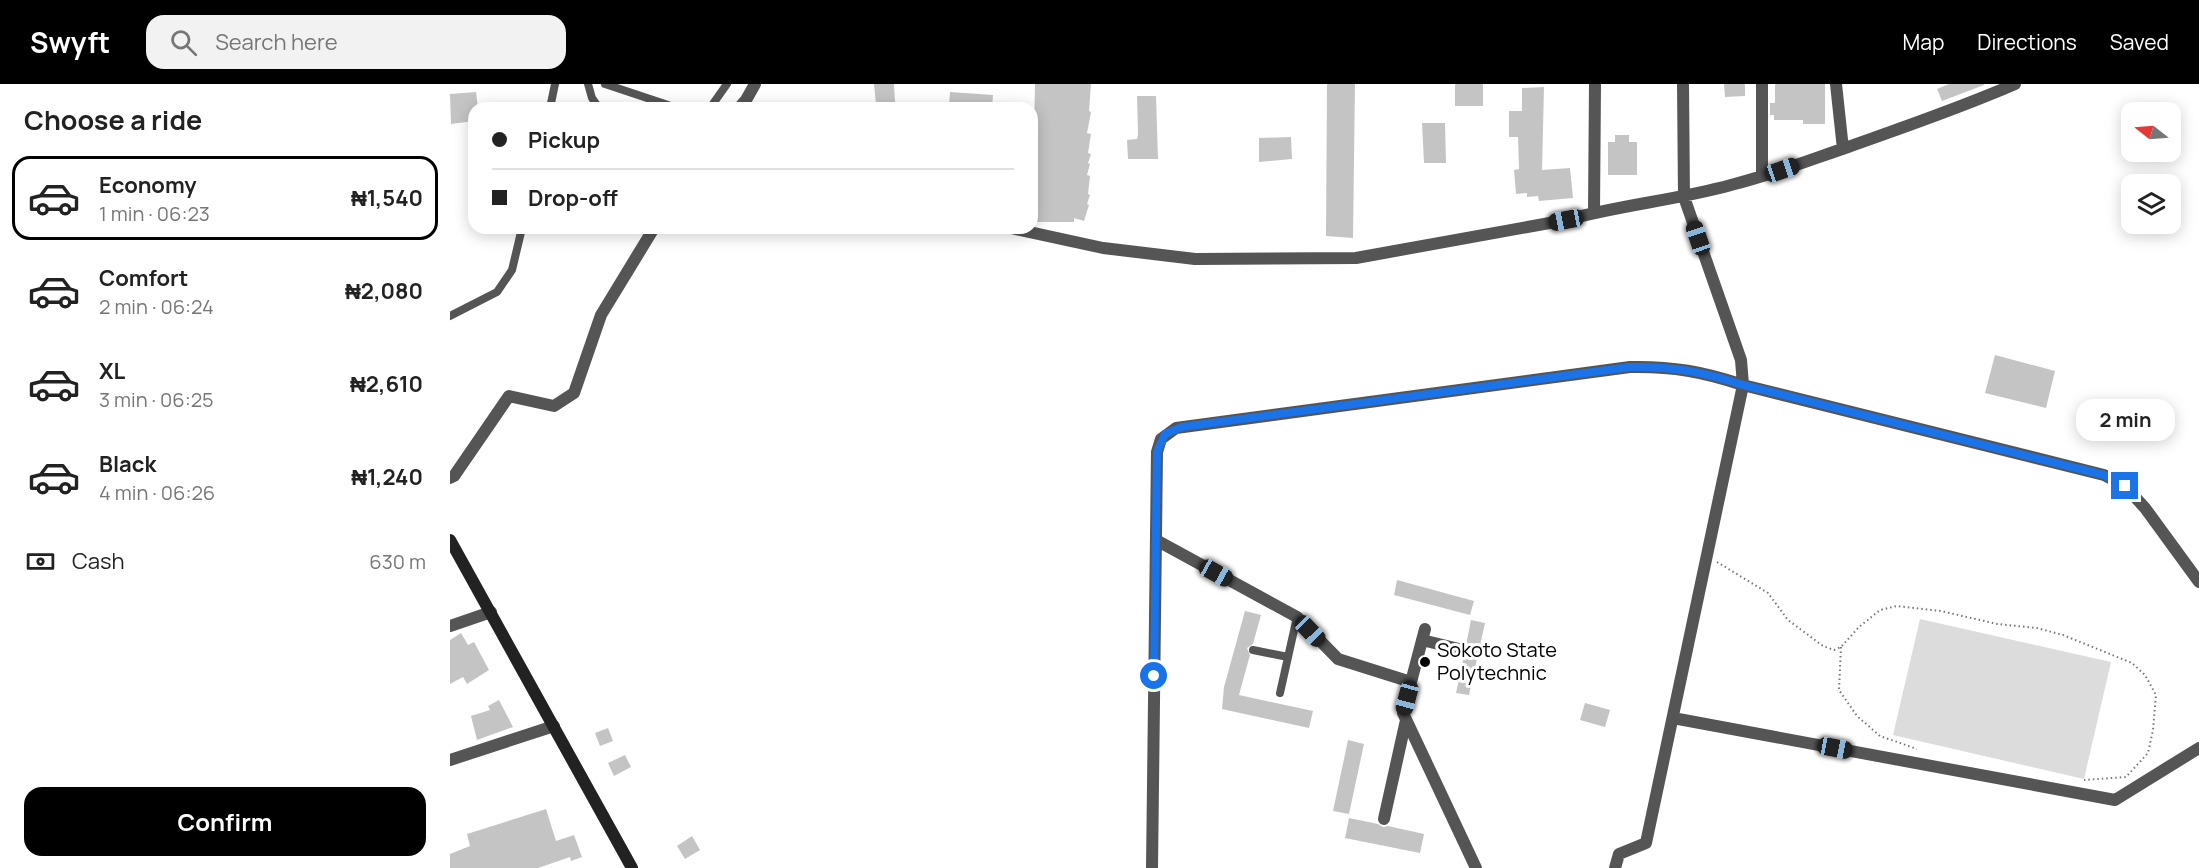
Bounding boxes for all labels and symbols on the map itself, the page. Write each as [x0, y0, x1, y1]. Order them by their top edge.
north arrow [2121, 102, 2181, 162]
car [1762, 156, 1802, 184]
car [1547, 208, 1585, 232]
car [1684, 218, 1712, 258]
callout: 2 min [2076, 399, 2174, 441]
route end [2111, 472, 2138, 499]
car [1196, 556, 1236, 590]
car [1291, 612, 1329, 650]
place label: Sokoto State Polytechnic [1437, 636, 1557, 686]
marker: Sokoto State Polytechnic [1418, 655, 1432, 669]
route start [1140, 662, 1167, 689]
car [1394, 678, 1420, 718]
car [1816, 736, 1854, 760]

